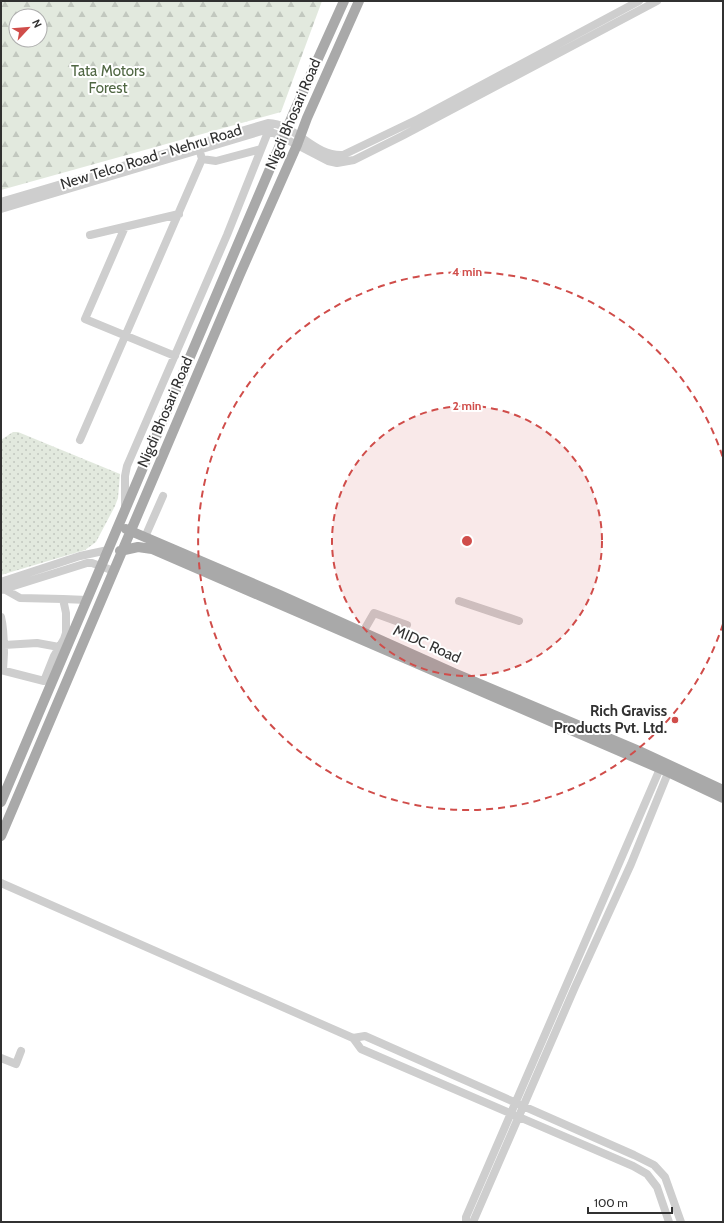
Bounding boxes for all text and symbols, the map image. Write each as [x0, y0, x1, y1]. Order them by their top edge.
north arrow [8, 8, 48, 48]
text: N [29, 17, 45, 30]
street label: Nigdi Bhosari Road [262, 56, 324, 172]
park label: Tata Motors Forest [71, 62, 145, 97]
street label: New Telco Road - Nehru Road [58, 121, 244, 193]
text: 4 min [452, 264, 482, 279]
street label: Nigdi Bhosari Road [134, 354, 196, 470]
text: 2 min [453, 398, 481, 413]
centre of rings [460, 534, 474, 548]
street label: MIDC Road [390, 621, 464, 667]
place label: Rich Graviss Products Pvt. Ltd. [554, 702, 667, 737]
marker: Rich Graviss Products Pvt. Ltd. [670, 715, 680, 725]
scale bar [588, 1189, 672, 1215]
text: 100 m [594, 1195, 628, 1210]

